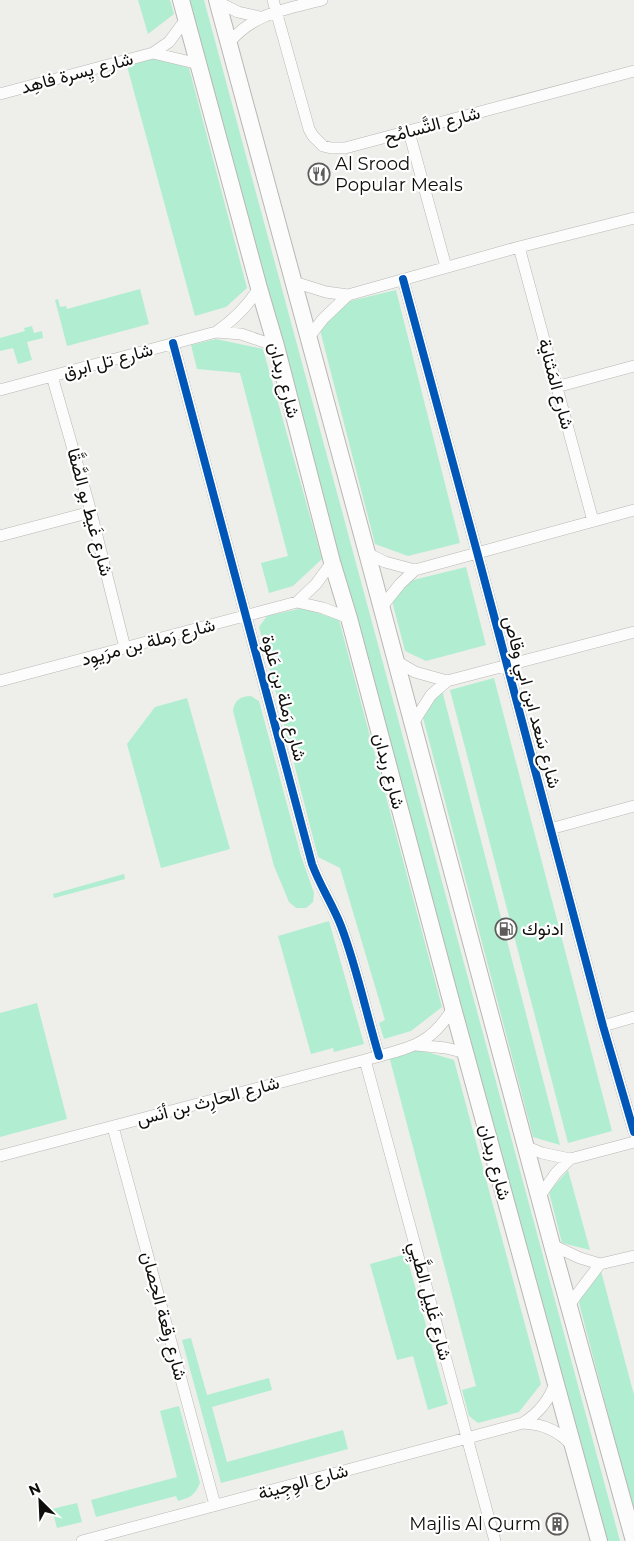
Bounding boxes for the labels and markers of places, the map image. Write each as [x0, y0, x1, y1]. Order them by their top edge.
place label: Al Srood Popular Meals [335, 153, 463, 196]
restaurant icon: Al Srood Popular Meals [307, 162, 331, 186]
fuel station icon: ادنوك [494, 917, 518, 941]
place label: ادنوك [522, 918, 564, 940]
building icon: Majlis Al Qurm [545, 1512, 569, 1536]
place label: Majlis Al Qurm [409, 1513, 541, 1535]

